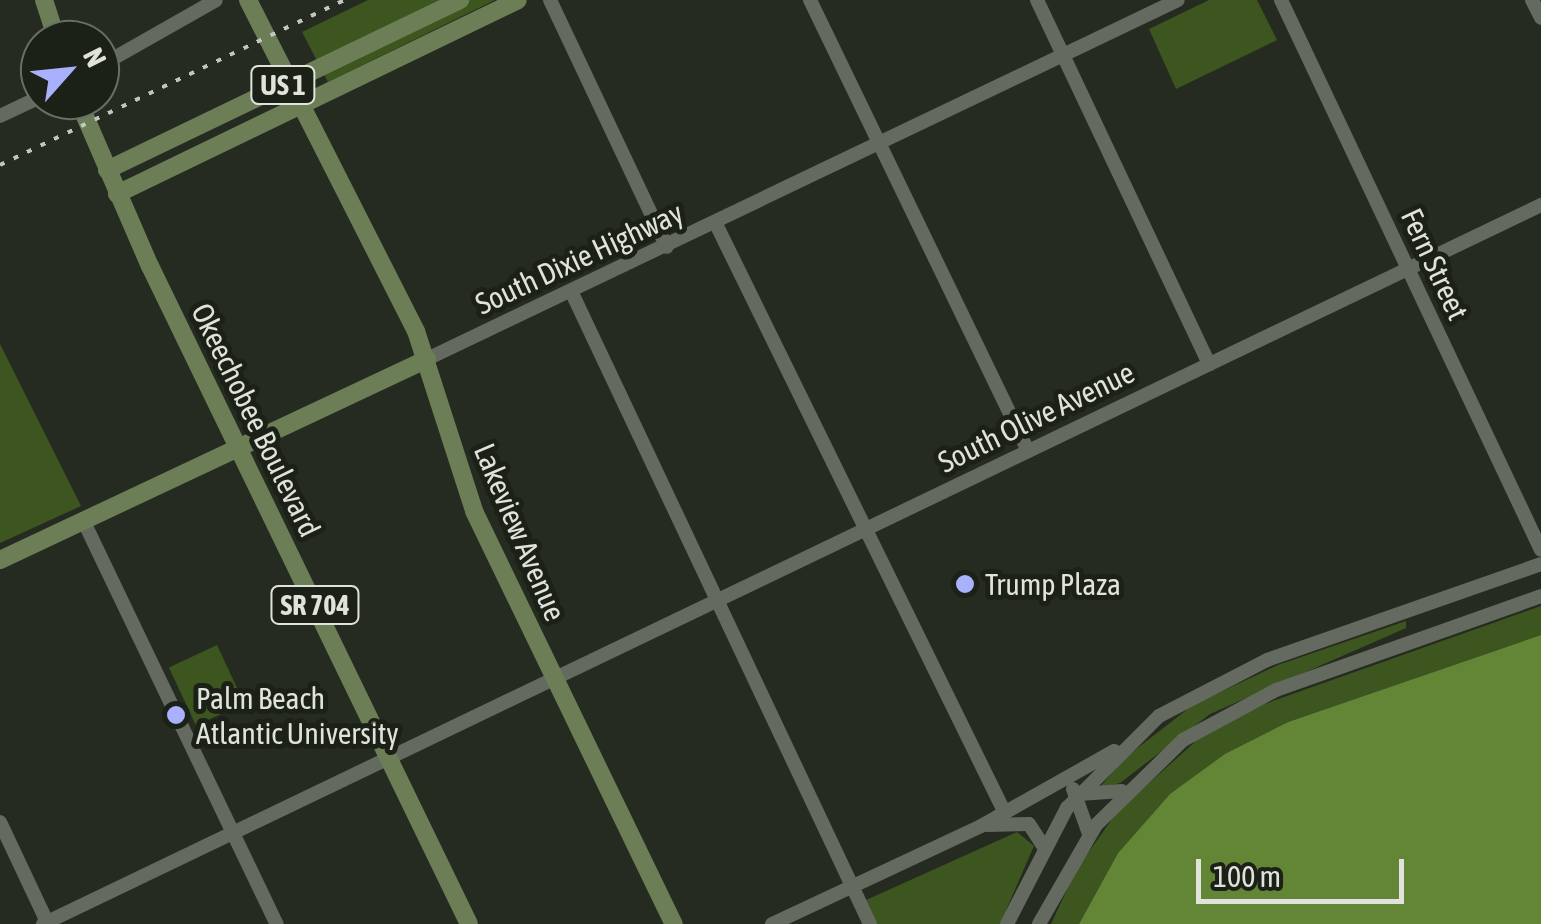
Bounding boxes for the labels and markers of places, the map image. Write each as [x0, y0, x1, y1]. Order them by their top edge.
place label: Trump Plaza [985, 566, 1121, 602]
marker: Trump Plaza [954, 573, 976, 595]
place label: Palm Beach Atlantic University [196, 680, 399, 750]
marker: Palm Beach Atlantic University [165, 704, 187, 726]

